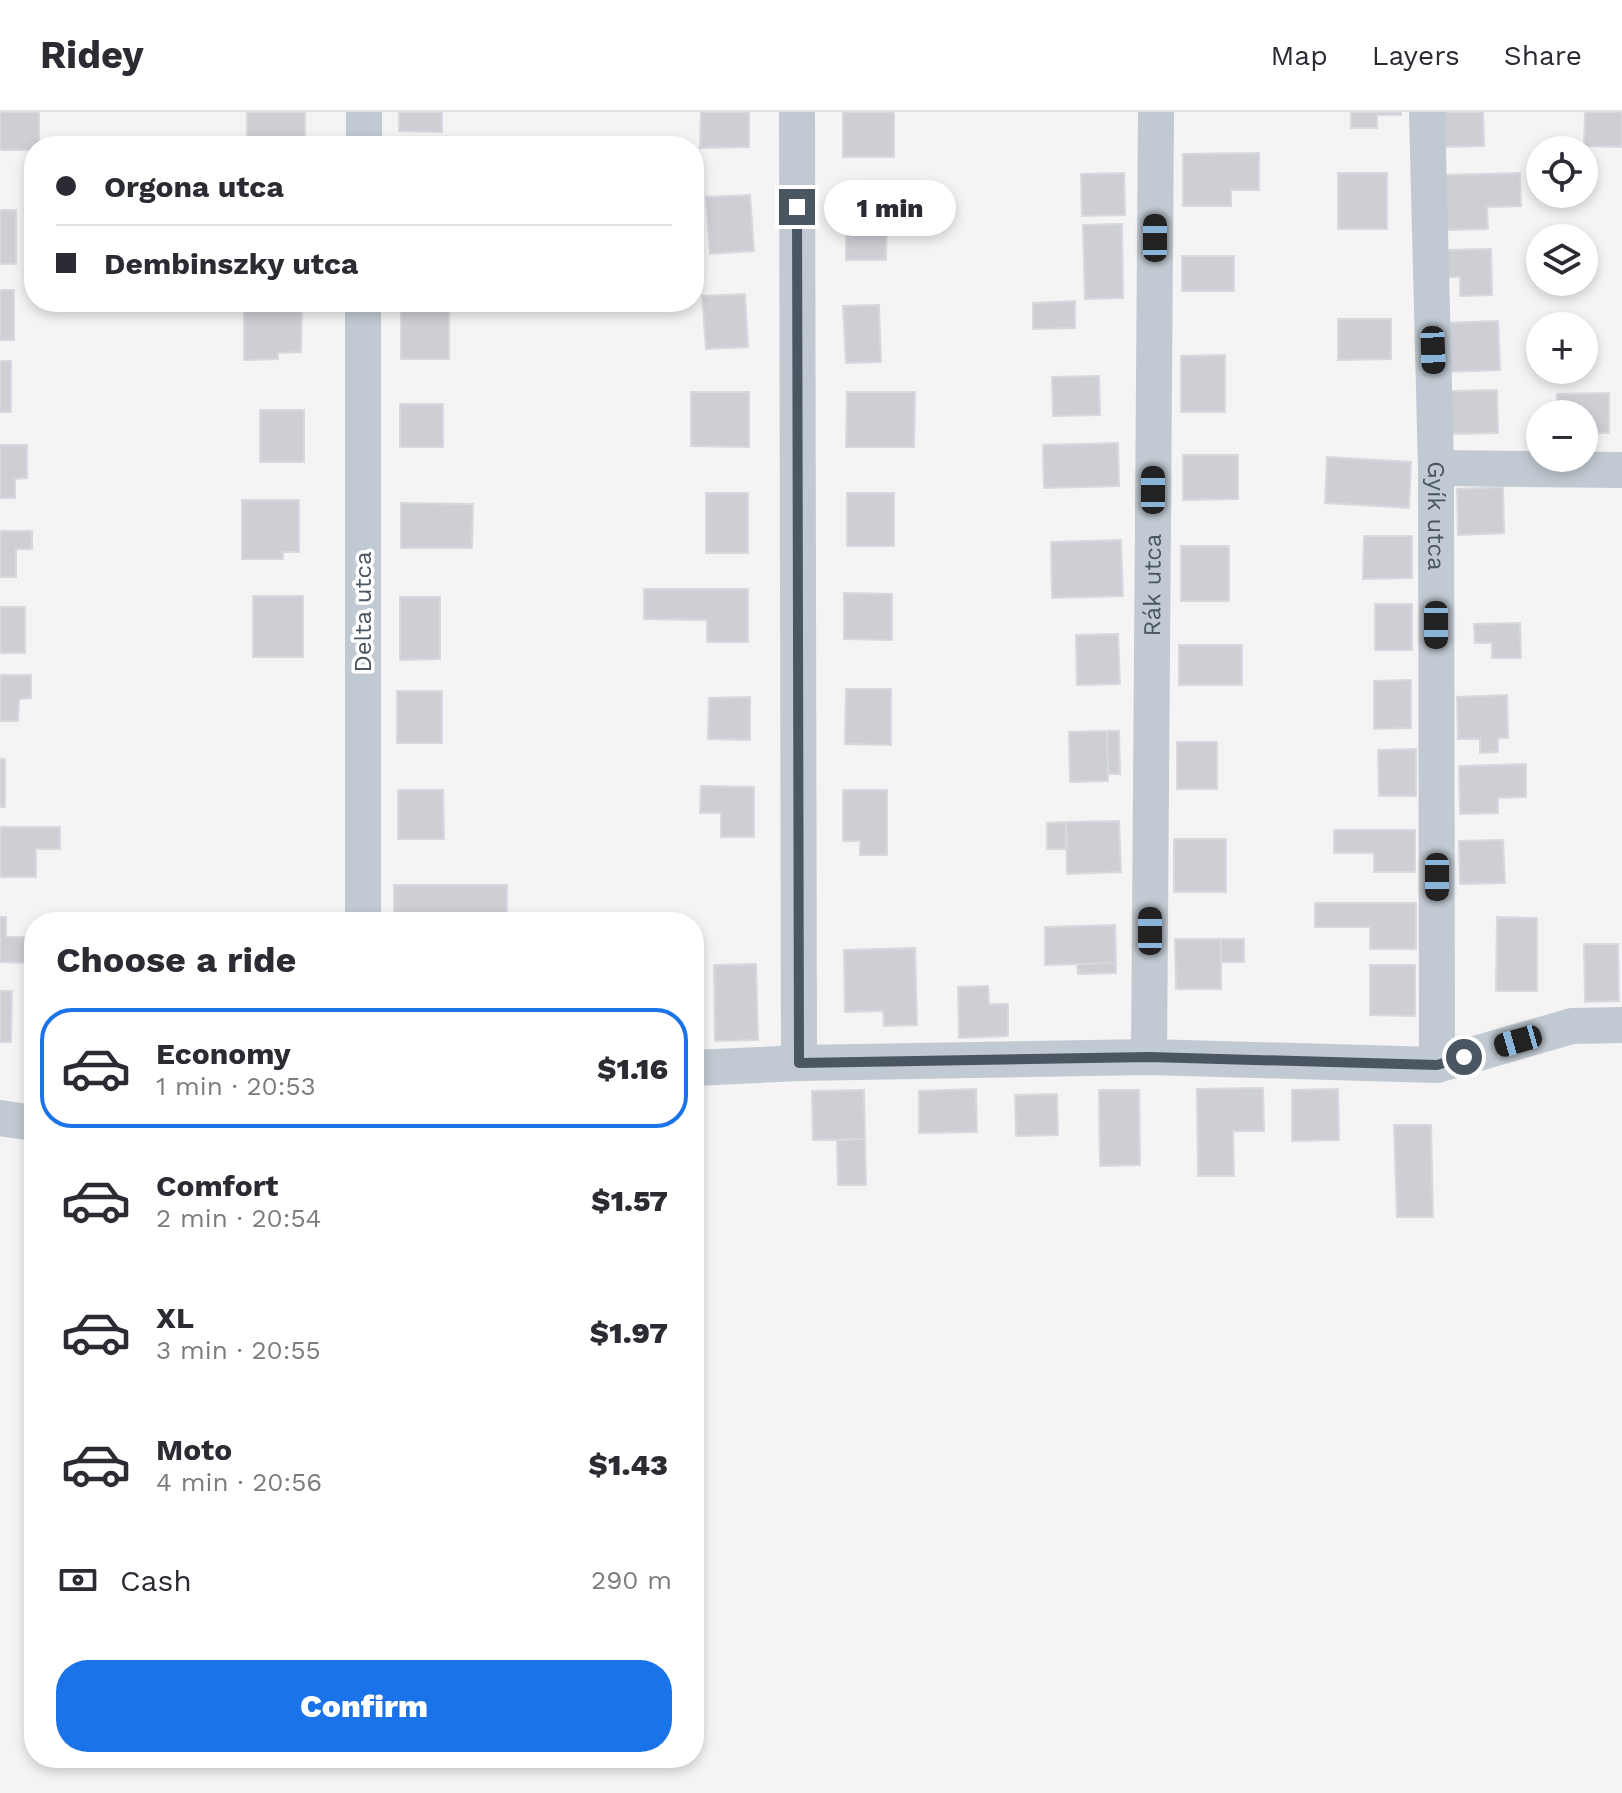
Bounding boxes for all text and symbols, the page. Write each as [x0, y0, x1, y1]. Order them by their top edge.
text: Ridey [40, 33, 144, 77]
text: Map [1271, 39, 1328, 72]
text: Layers [1372, 39, 1460, 72]
text: Share [1504, 39, 1582, 72]
map controls [1526, 136, 1598, 472]
button: locate [1526, 136, 1598, 208]
text: Orgona utca [104, 169, 284, 204]
callout: 1 min [825, 179, 957, 235]
route end [779, 189, 815, 225]
text: 1 min [857, 193, 923, 223]
car [1143, 214, 1167, 262]
button: layers [1526, 224, 1598, 296]
text: Dembinszky utca [104, 246, 358, 281]
button: + [1526, 312, 1598, 384]
car [1420, 326, 1446, 374]
button: − [1526, 400, 1598, 472]
street label: Gyík utca [1422, 461, 1450, 571]
car [1141, 466, 1165, 514]
street label: Rák utca [1138, 534, 1167, 636]
street label: Delta utca [349, 551, 377, 673]
car [1424, 601, 1448, 649]
car [1425, 853, 1449, 901]
car [1138, 907, 1162, 955]
text: Choose a ride [56, 939, 296, 981]
car [1492, 1023, 1544, 1059]
icon: car [60, 1032, 132, 1104]
text: Economy [156, 1036, 291, 1071]
route start [1446, 1039, 1482, 1075]
text: $1.16 [597, 1051, 668, 1086]
text: 1 min · 20:53 [156, 1071, 316, 1101]
icon: car [60, 1164, 132, 1236]
text: Comfort [156, 1168, 278, 1203]
text: $1.57 [591, 1183, 668, 1218]
text: 2 min · 20:54 [156, 1203, 321, 1233]
icon: car [60, 1296, 132, 1368]
text: XL [156, 1300, 194, 1335]
text: $1.97 [590, 1315, 668, 1350]
text: 3 min · 20:55 [156, 1335, 321, 1365]
icon: car [60, 1428, 132, 1500]
text: Moto [156, 1432, 232, 1467]
text: $1.43 [589, 1447, 668, 1482]
text: 4 min · 20:56 [156, 1467, 322, 1497]
icon: cash [56, 1558, 100, 1602]
text: Cash [120, 1563, 192, 1598]
text: 290 m [591, 1565, 672, 1595]
button: Confirm [56, 1660, 672, 1752]

